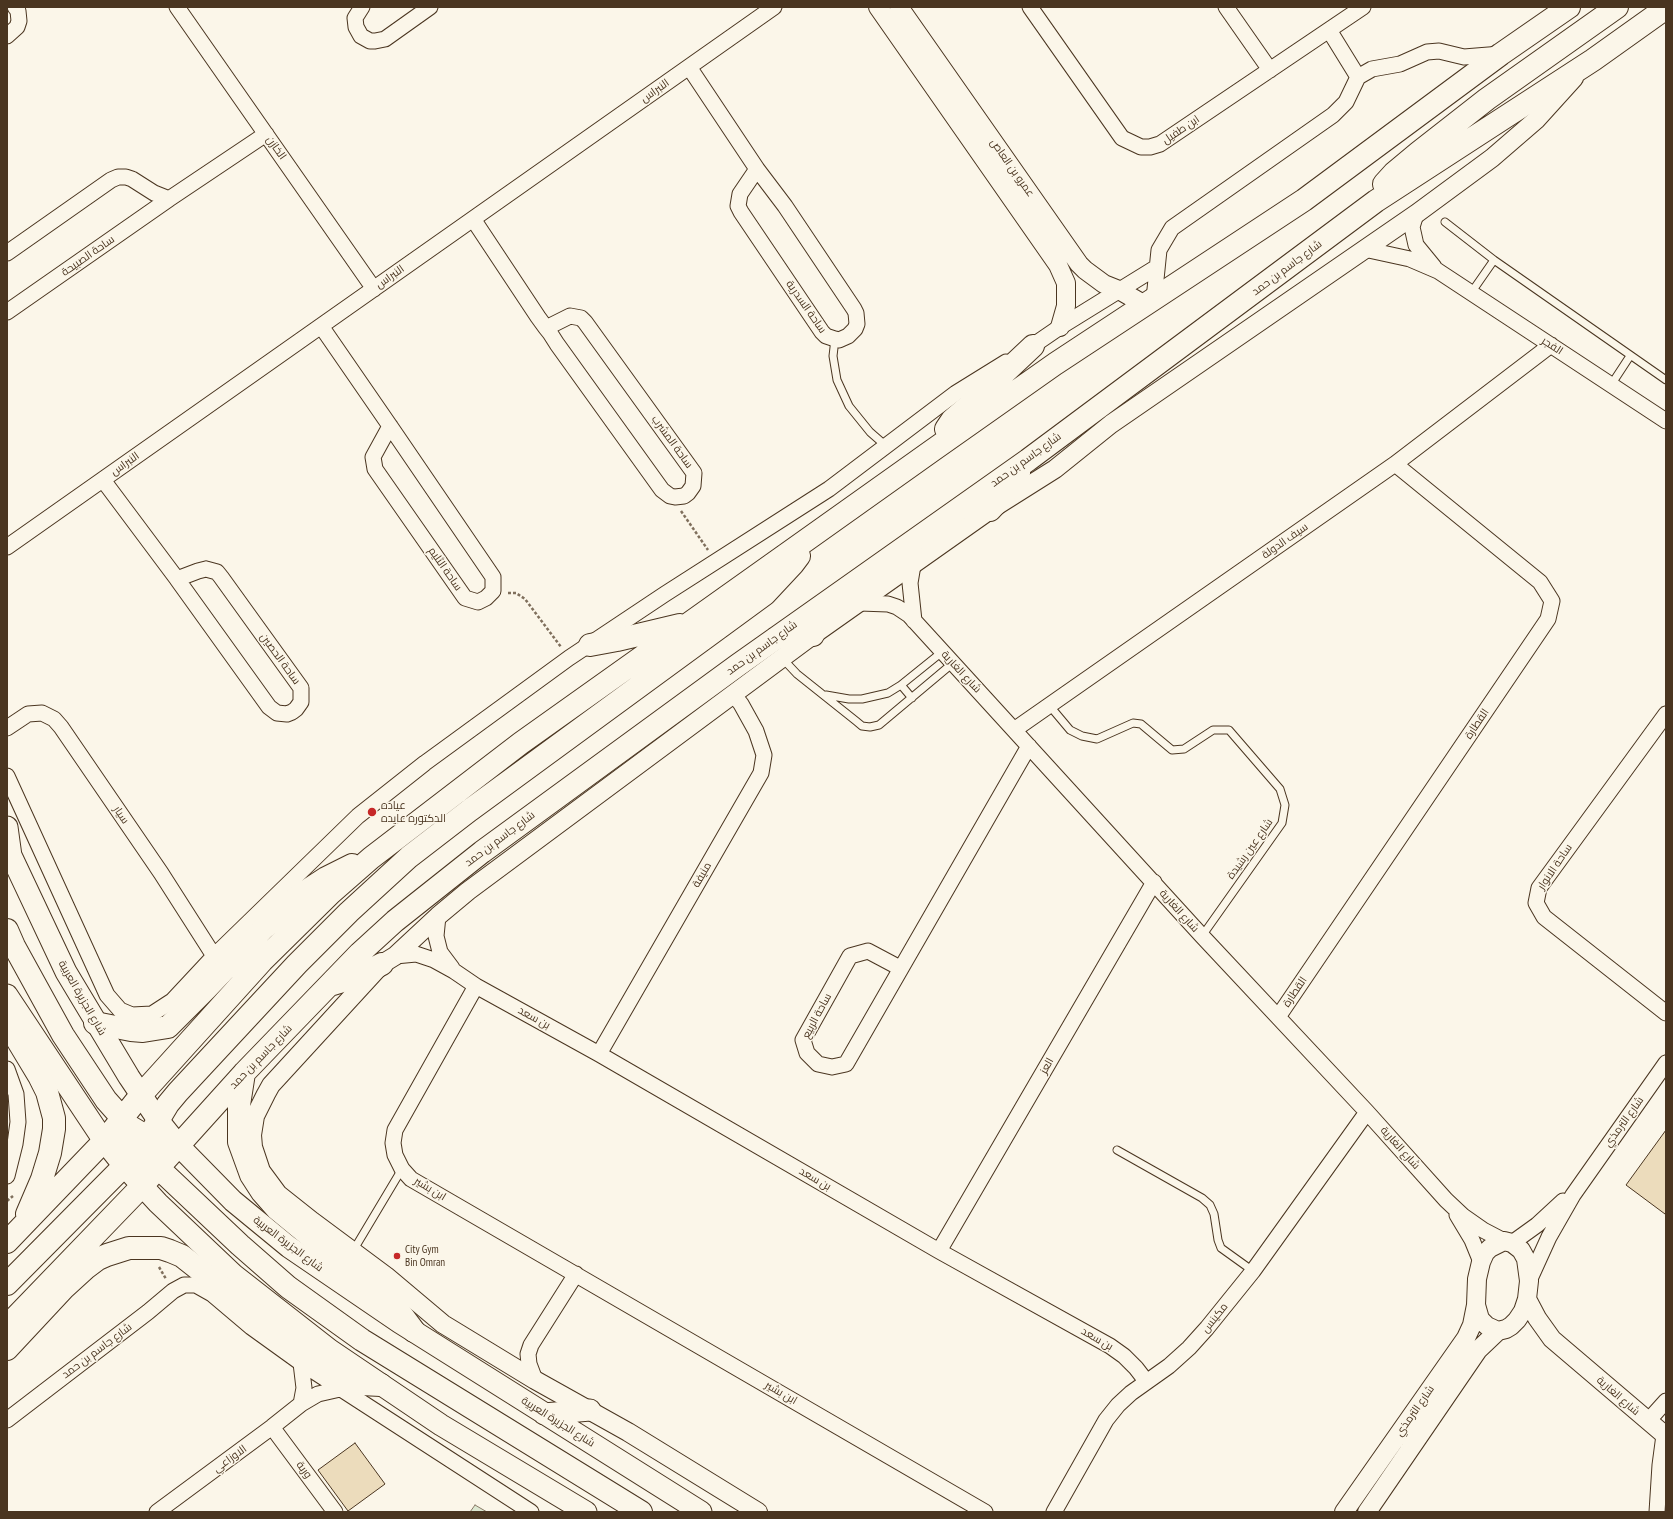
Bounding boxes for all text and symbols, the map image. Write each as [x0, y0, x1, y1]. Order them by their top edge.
street label: النبراس [638, 76, 672, 106]
street label: ابن طفيل [1160, 113, 1202, 147]
street label: الخازن [263, 134, 289, 162]
street label: عمرو بن العاص [987, 136, 1037, 200]
street label: ساحة الصبيحة [59, 233, 117, 279]
street label: شارع جاسم بن حمد [1249, 237, 1325, 299]
street label: النبراس [373, 262, 407, 292]
street label: ساحة السدرية [783, 278, 829, 336]
street label: الفجر [1539, 334, 1565, 358]
street label: ساحة المشرب [648, 413, 696, 471]
street label: شارع جاسم بن حمد [988, 430, 1064, 490]
street label: النبراس [108, 449, 142, 479]
street label: سيف الدولة [1259, 520, 1311, 562]
street label: ساحة الثليم [425, 545, 465, 593]
street label: شارع جاسم بن حمد [724, 618, 800, 678]
street label: ساحة الحصين [257, 631, 303, 687]
street label: شارع الغارية [938, 648, 984, 696]
street label: القطارة [1462, 706, 1492, 742]
place label: عياده الدكتوره عايده [381, 799, 446, 825]
street label: سيار [110, 804, 132, 826]
marker: عياده الدكتوره عايده [366, 806, 378, 818]
street label: شارع جاسم بن حمد [462, 808, 538, 870]
street label: شارع عين رشيدة [1224, 816, 1276, 882]
street label: ساحة الانوار [1535, 842, 1575, 892]
street label: منيفة [690, 860, 714, 890]
street label: شارع الغارية [1156, 887, 1202, 935]
street label: شارع الجزيرة العربية [55, 958, 109, 1038]
street label: القطارة [1280, 974, 1310, 1010]
street label: ساحة الربيع [800, 991, 834, 1041]
street label: بن سعد [516, 1004, 552, 1032]
street label: شارع جاسم بن حمد [227, 1022, 295, 1092]
street label: العز [1037, 1056, 1057, 1076]
street label: شارع الترمذي [1601, 1094, 1647, 1150]
street label: شارع الغارية [1377, 1124, 1423, 1172]
street label: بن سعد [797, 1165, 833, 1193]
street label: ابن بشير [412, 1174, 448, 1204]
street label: شارع الجزيرة العربية [250, 1213, 326, 1275]
place label: City Gym Bin Omran [405, 1243, 445, 1269]
marker: City Gym Bin Omran [392, 1251, 402, 1261]
street label: مكينس [1199, 1300, 1231, 1336]
street label: شارع جاسم بن حمد [59, 1320, 135, 1382]
street label: بن سعد [1079, 1325, 1115, 1353]
street label: شارع الغارية [1594, 1374, 1642, 1418]
street label: ابن بشير [763, 1379, 799, 1407]
street label: شارع الترمذي [1393, 1383, 1437, 1439]
street label: شارع الجزيرة العربية [519, 1394, 597, 1450]
street label: الاوزاعي [211, 1442, 249, 1476]
street label: وربة [293, 1459, 315, 1481]

